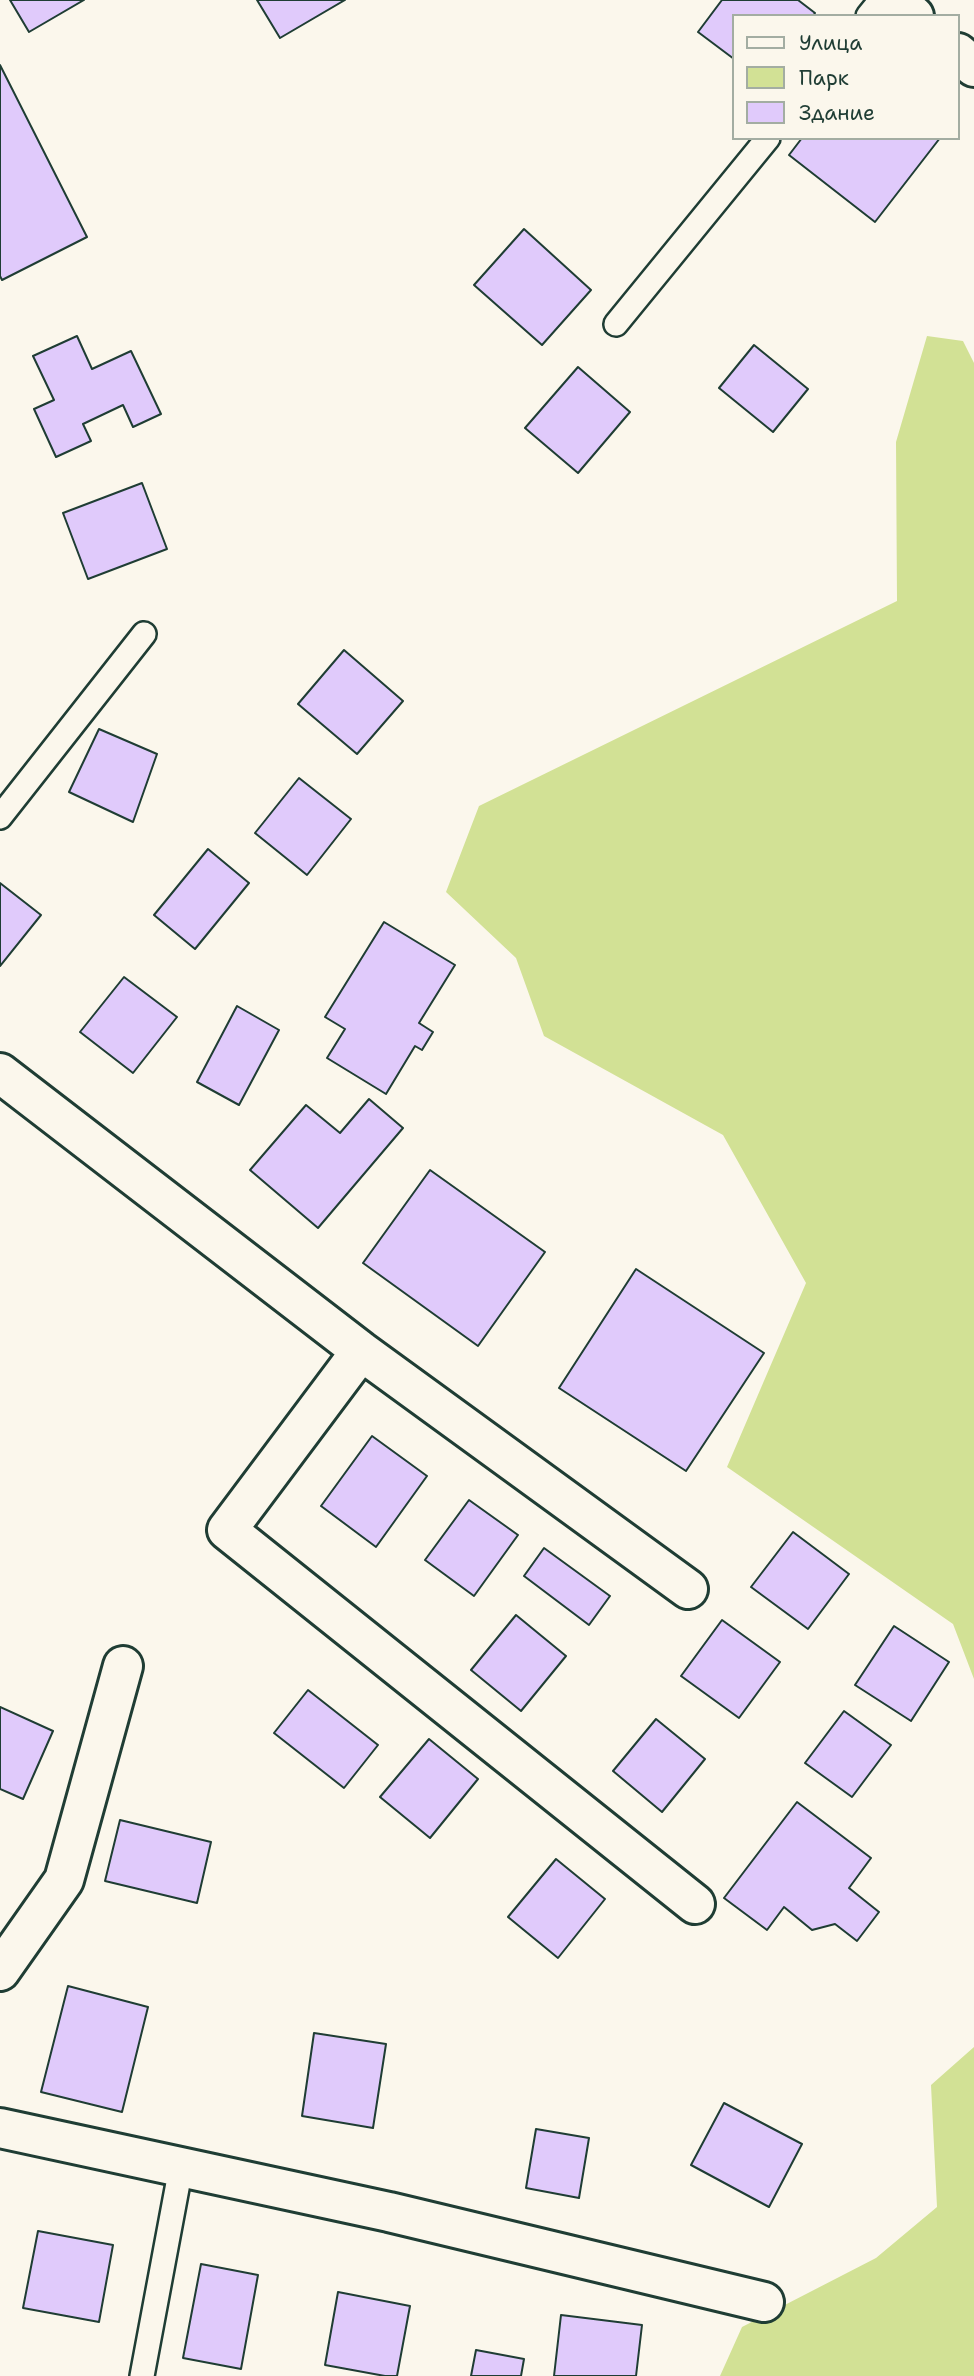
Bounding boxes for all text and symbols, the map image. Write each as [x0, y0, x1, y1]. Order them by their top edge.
legend [732, 14, 960, 140]
text: Улица [799, 29, 862, 57]
text: Парк [799, 64, 849, 92]
text: Здание [799, 99, 875, 127]

